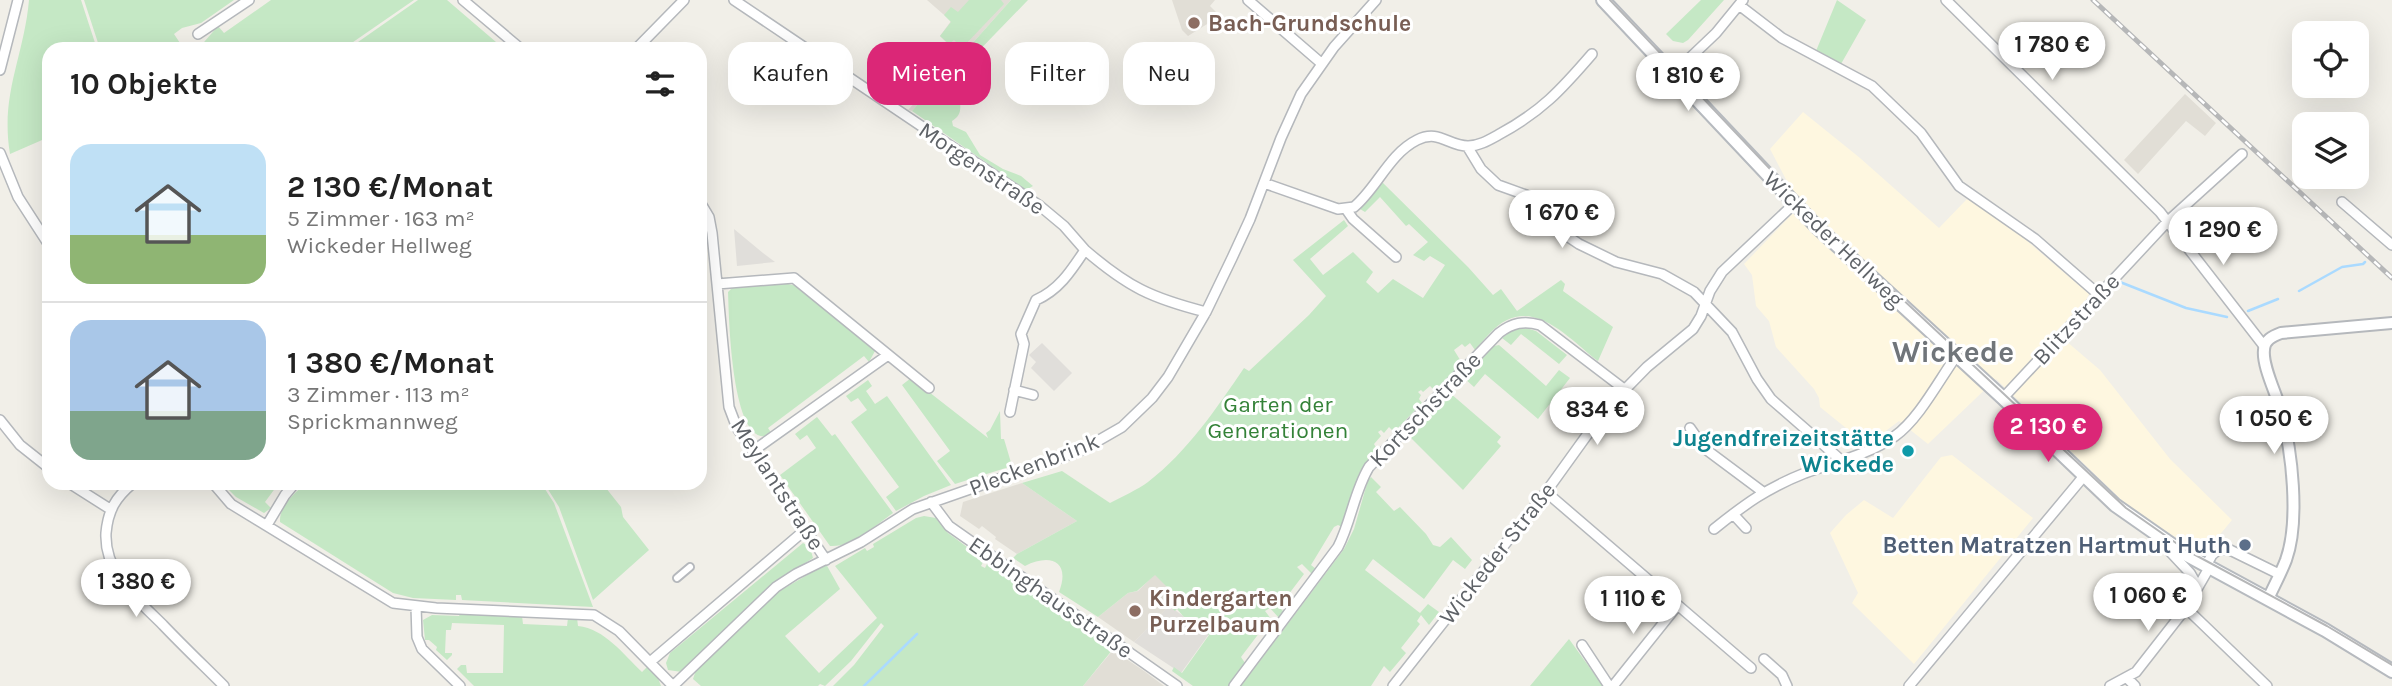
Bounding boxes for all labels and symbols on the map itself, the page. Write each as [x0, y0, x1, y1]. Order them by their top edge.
place label: Bach-Grundschule [1208, 10, 1411, 37]
marker: Bach-Grundschule [1186, 15, 1202, 31]
pin: 1 780 € [1987, 22, 2117, 82]
pin: 1 810 € [1623, 54, 1753, 113]
street label: Morgenstraße [914, 116, 1050, 221]
street label: Wickeder Hellweg [1758, 165, 1910, 313]
pin: 1 670 € [1497, 190, 1627, 250]
pin: 1 290 € [2158, 208, 2288, 267]
street label: Blitzstraße [2027, 268, 2125, 371]
district label: Wickede [1892, 334, 2014, 370]
street label: Kortschstraße [1364, 346, 1487, 472]
pin: 834 € [1548, 388, 1646, 447]
park label: Garten der Generationen [1208, 391, 1348, 444]
pin: 1 050 € [2209, 396, 2339, 456]
pin: 2 130 € [1983, 405, 2113, 464]
street label: Meylantstraße [725, 413, 830, 555]
place label: Jugendfreizeitstätte Wickede [1673, 425, 1894, 478]
street label: Pleckenbrink [965, 427, 1103, 502]
marker: Jugendfreizeitstätte Wickede [1900, 443, 1916, 459]
street label: Wickeder Straße [1434, 477, 1561, 630]
street label: Ebbinghausstraße [963, 531, 1138, 664]
place label: Betten Matratzen Hartmut Huth [1883, 532, 2231, 559]
marker: Betten Matratzen Hartmut Huth [2237, 537, 2253, 553]
pin: 1 380 € [71, 560, 201, 619]
pin: 1 060 € [2083, 574, 2213, 633]
pin: 1 110 € [1568, 576, 1698, 636]
place label: Kindergarten Purzelbaum [1149, 585, 1293, 638]
marker: Kindergarten Purzelbaum [1127, 603, 1143, 619]

